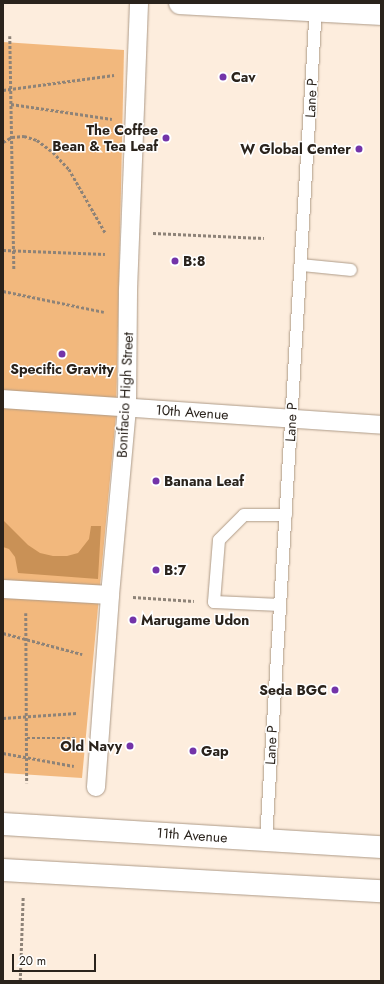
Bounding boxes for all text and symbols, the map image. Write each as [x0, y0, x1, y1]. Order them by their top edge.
place label: Cav [231, 69, 256, 85]
marker: Cav [218, 72, 228, 82]
street label: Lane P [302, 78, 320, 118]
place label: The Coffee Bean & Tea Leaf [52, 122, 158, 154]
marker: The Coffee Bean & Tea Leaf [161, 133, 171, 143]
place label: W Global Center [240, 141, 351, 157]
marker: W Global Center [354, 144, 364, 154]
place label: B:8 [183, 253, 206, 269]
marker: B:8 [170, 256, 180, 266]
street label: Bonifacio High Street [113, 332, 137, 458]
marker: Specific Gravity [57, 349, 67, 359]
place label: Specific Gravity [10, 361, 114, 377]
street label: 10th Avenue [155, 401, 229, 423]
street label: Lane P [282, 402, 300, 442]
place label: Banana Leaf [164, 473, 244, 489]
marker: Banana Leaf [151, 476, 161, 486]
place label: B:7 [164, 562, 186, 578]
marker: B:7 [151, 565, 161, 575]
place label: Marugame Udon [141, 612, 249, 628]
marker: Marugame Udon [128, 615, 138, 625]
place label: Seda BGC [259, 682, 327, 698]
marker: Seda BGC [330, 685, 340, 695]
street label: Lane P [262, 725, 280, 765]
place label: Old Navy [60, 738, 122, 754]
marker: Old Navy [125, 741, 135, 751]
place label: Gap [201, 743, 229, 759]
marker: Gap [188, 746, 198, 756]
street label: 11th Avenue [156, 824, 228, 846]
scale bar [14, 946, 98, 972]
text: 20 m [19, 952, 46, 970]

